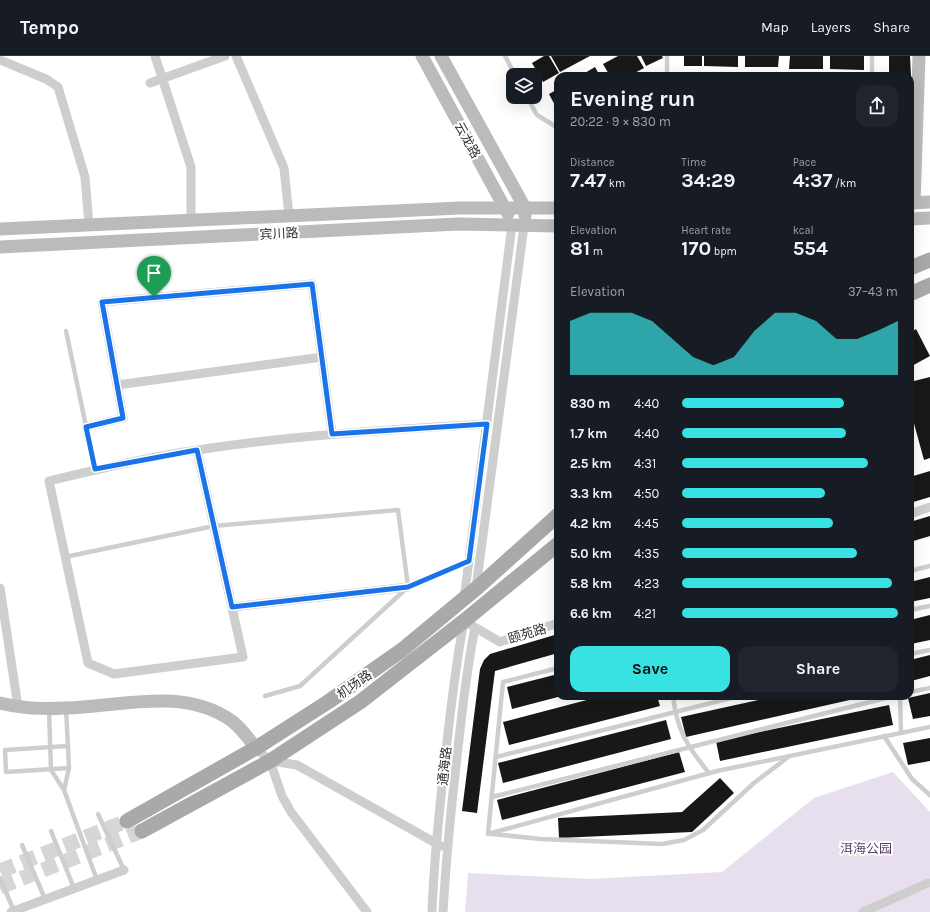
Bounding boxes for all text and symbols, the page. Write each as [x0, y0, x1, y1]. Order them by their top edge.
text: Tempo [20, 17, 79, 39]
text: Map [761, 19, 789, 36]
text: Layers [811, 19, 851, 36]
text: Share [873, 19, 910, 36]
map controls [506, 68, 542, 104]
button: layers [506, 68, 542, 104]
button: share [856, 85, 898, 127]
text: Evening run [570, 86, 695, 112]
text: 20:22 · 9 × 830 m [570, 114, 671, 129]
street label: 云龙路 [452, 120, 484, 161]
text: Distance [570, 156, 614, 169]
text: Time [681, 156, 706, 169]
text: Pace [793, 156, 816, 169]
text: 7.47 [570, 169, 606, 192]
text: 34:29 [681, 169, 735, 192]
text: 4:37 [793, 169, 832, 192]
text: km [606, 177, 625, 190]
text: /km [832, 177, 856, 190]
text: Elevation [570, 224, 617, 237]
text: Heart rate [681, 224, 731, 237]
text: kcal [793, 224, 814, 237]
street label: 宾川路 [259, 225, 299, 242]
text: 81 [570, 237, 590, 260]
text: 170 [681, 237, 711, 260]
text: 554 [793, 237, 828, 260]
text: m [590, 245, 603, 258]
text: bpm [711, 245, 737, 258]
pin [137, 256, 171, 297]
icon: arrive [143, 262, 165, 284]
text: Elevation [570, 284, 625, 299]
text: 37–43 m [848, 284, 898, 299]
text: 830 m [570, 396, 610, 411]
text: 4:40 [634, 396, 659, 411]
text: 1.7 km [570, 426, 607, 441]
text: 4:40 [634, 426, 659, 441]
text: 2.5 km [570, 456, 612, 471]
text: 4:31 [634, 456, 656, 471]
text: 3.3 km [570, 486, 612, 501]
text: 4:50 [634, 486, 659, 501]
text: 4.2 km [570, 516, 612, 531]
text: 4:45 [634, 516, 659, 531]
text: 5.0 km [570, 546, 612, 561]
text: 4:35 [634, 546, 659, 561]
text: 5.8 km [570, 576, 612, 591]
text: 4:23 [634, 576, 659, 591]
text: 6.6 km [570, 606, 612, 621]
text: 4:21 [634, 606, 656, 621]
street label: 颐苑路 [506, 621, 548, 646]
button: Save [570, 646, 730, 692]
button: Share [738, 646, 898, 692]
street label: 机场路 [334, 667, 375, 702]
street label: 通海路 [435, 746, 454, 786]
park label: 洱海公园 [840, 841, 892, 856]

